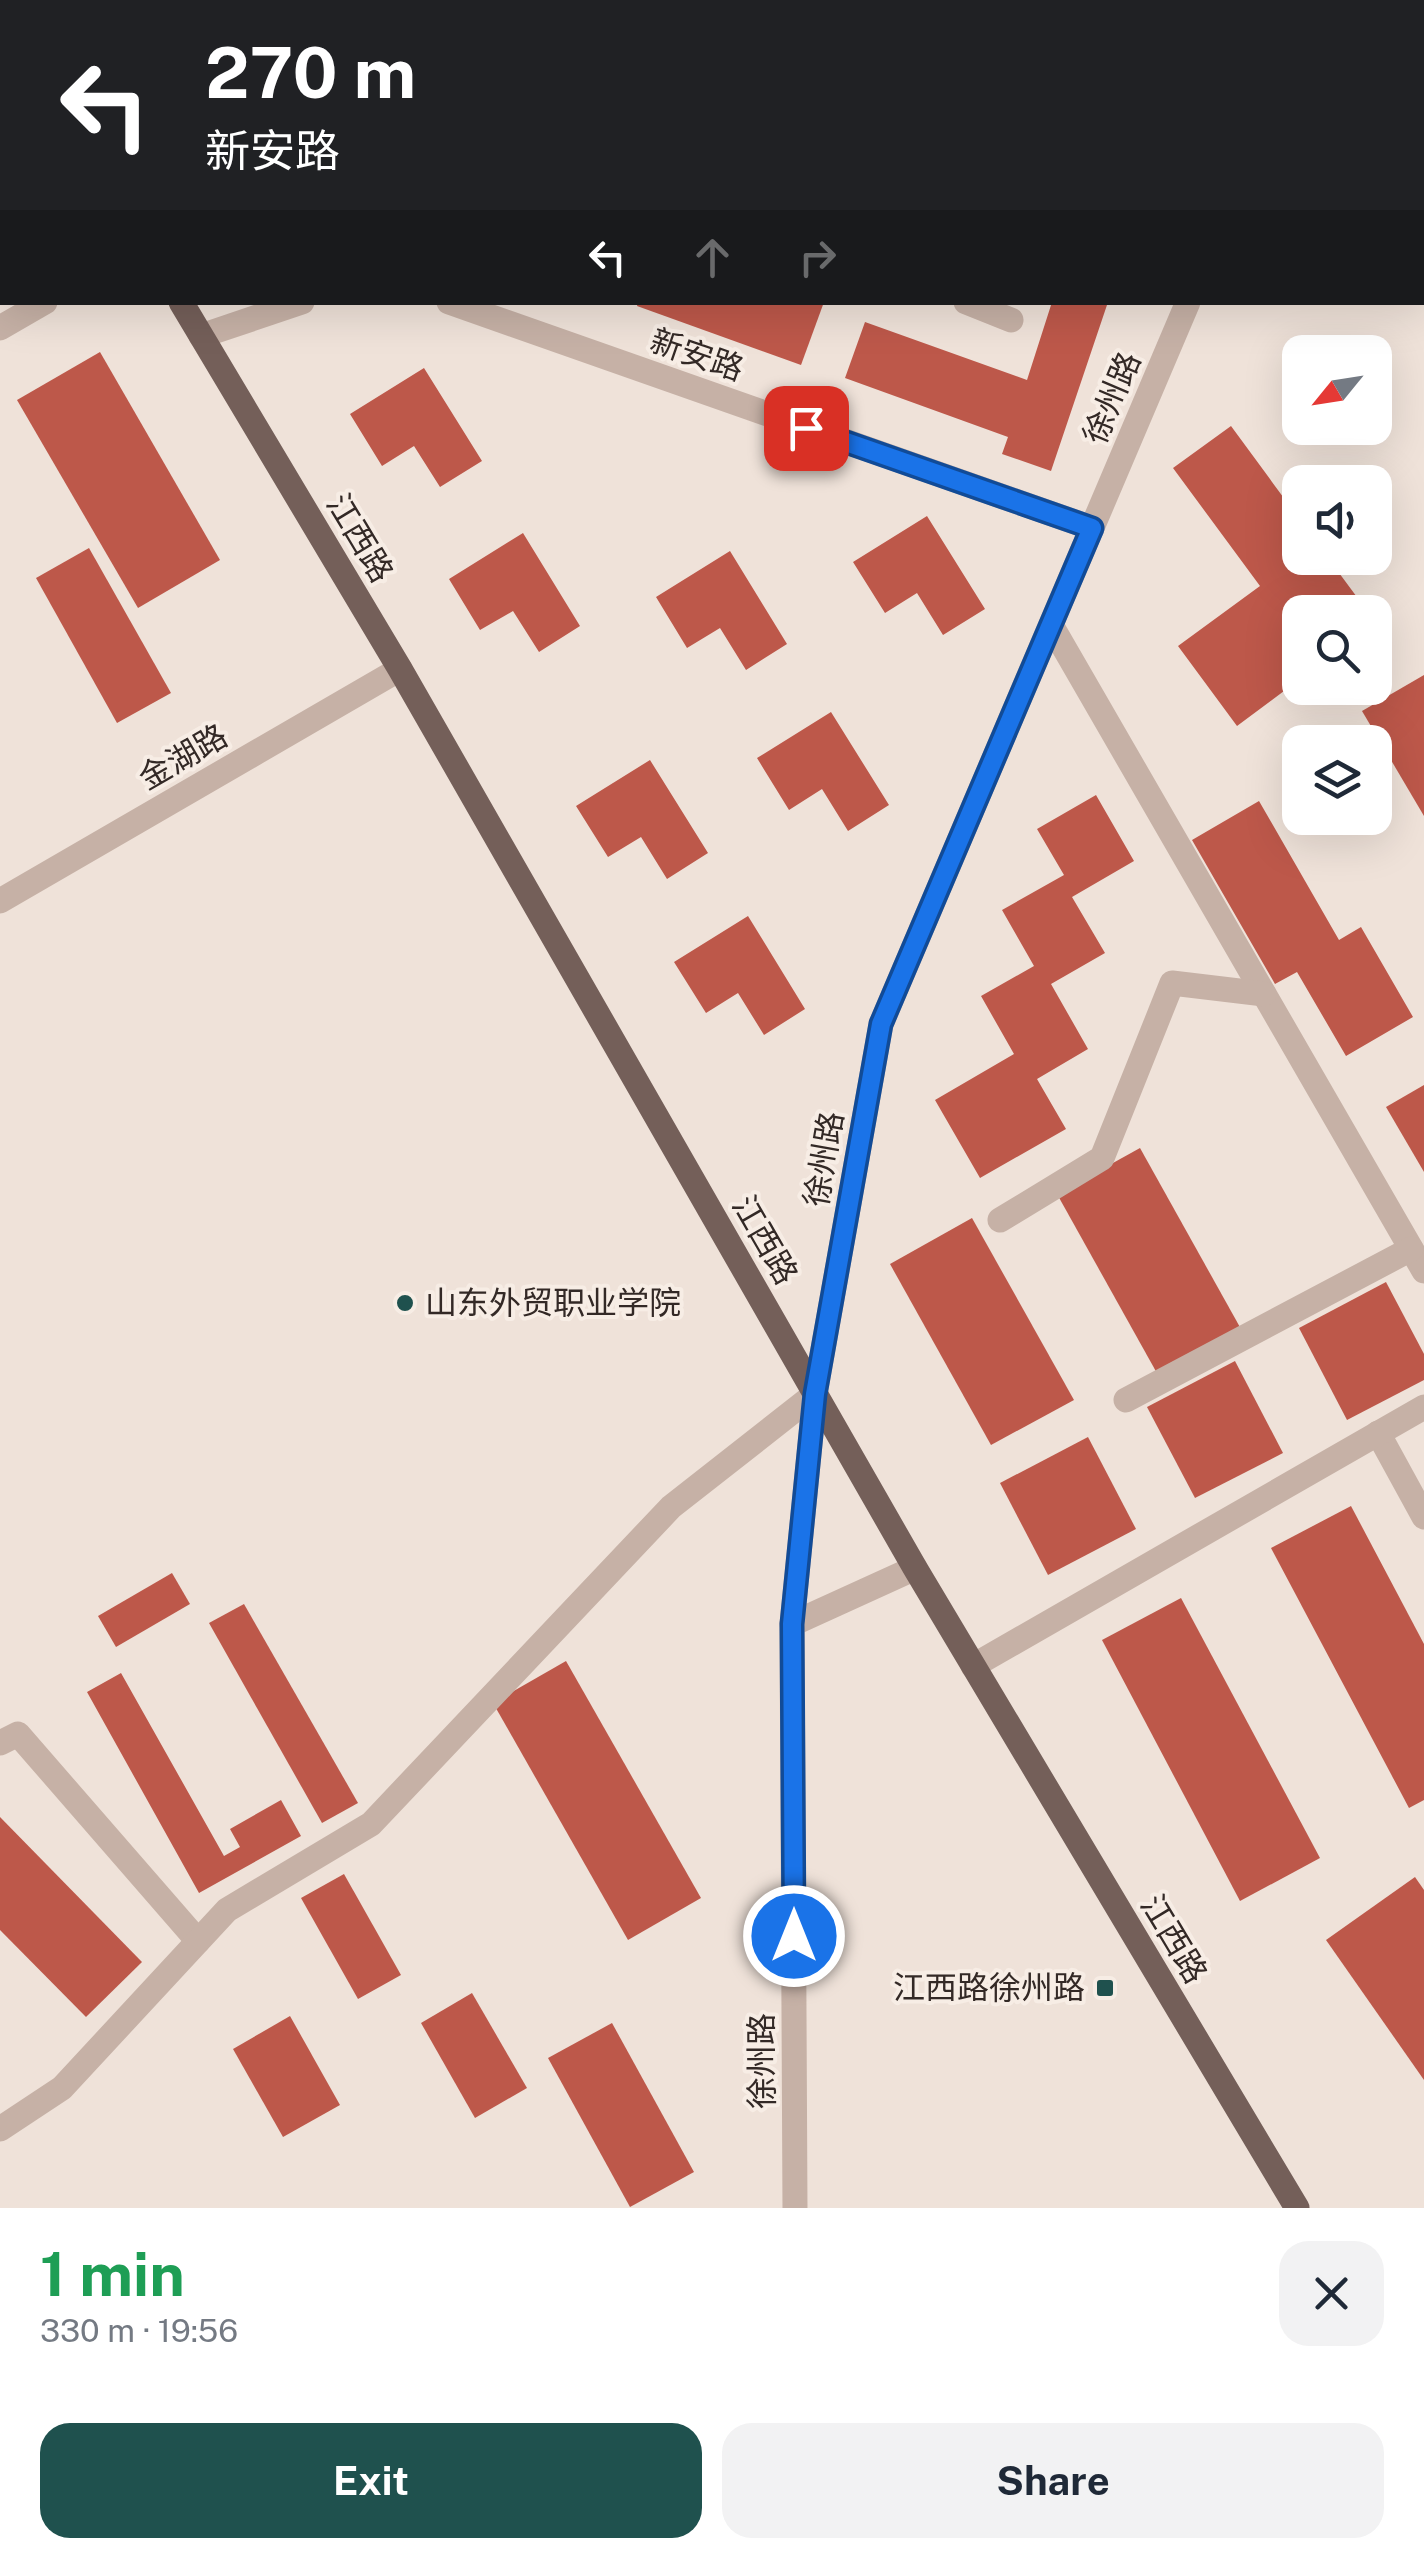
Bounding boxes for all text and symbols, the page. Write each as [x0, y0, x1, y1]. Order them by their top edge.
text: 270 m [205, 31, 416, 114]
icon: left [40, 40, 170, 170]
text: 新安路 [205, 124, 340, 177]
icon: left [580, 230, 635, 285]
icon: ahead [685, 230, 740, 285]
icon: right [790, 230, 845, 285]
street label: 新安路 [646, 321, 749, 388]
north arrow [1282, 335, 1392, 445]
map controls [1282, 335, 1392, 835]
street label: 徐州路 [1076, 346, 1147, 449]
pin [764, 386, 849, 471]
icon: arrive [779, 401, 834, 456]
button: sound [1282, 465, 1392, 575]
street label: 江西路 [320, 487, 401, 588]
button: search [1282, 595, 1392, 705]
street label: 金湖路 [132, 717, 234, 797]
button: layers [1282, 725, 1392, 835]
street label: 徐州路 [797, 1108, 850, 1209]
street label: 江西路 [725, 1189, 805, 1291]
place label: 山东外贸职业学院 [425, 1284, 681, 1321]
marker: 山东外贸职业学院 [394, 1292, 416, 1314]
position arrow [742, 1884, 846, 1988]
street label: 江西路 [1134, 1888, 1215, 1989]
place label: 江西路徐州路 [893, 1969, 1085, 2006]
marker: 江西路徐州路 [1094, 1977, 1116, 1999]
street label: 徐州路 [743, 2013, 780, 2109]
text: 1 min [40, 2239, 185, 2310]
button: close [1279, 2241, 1384, 2346]
text: 330 m · 19:56 [40, 2312, 238, 2349]
button: Exit [40, 2423, 702, 2538]
button: Share [722, 2423, 1384, 2538]

